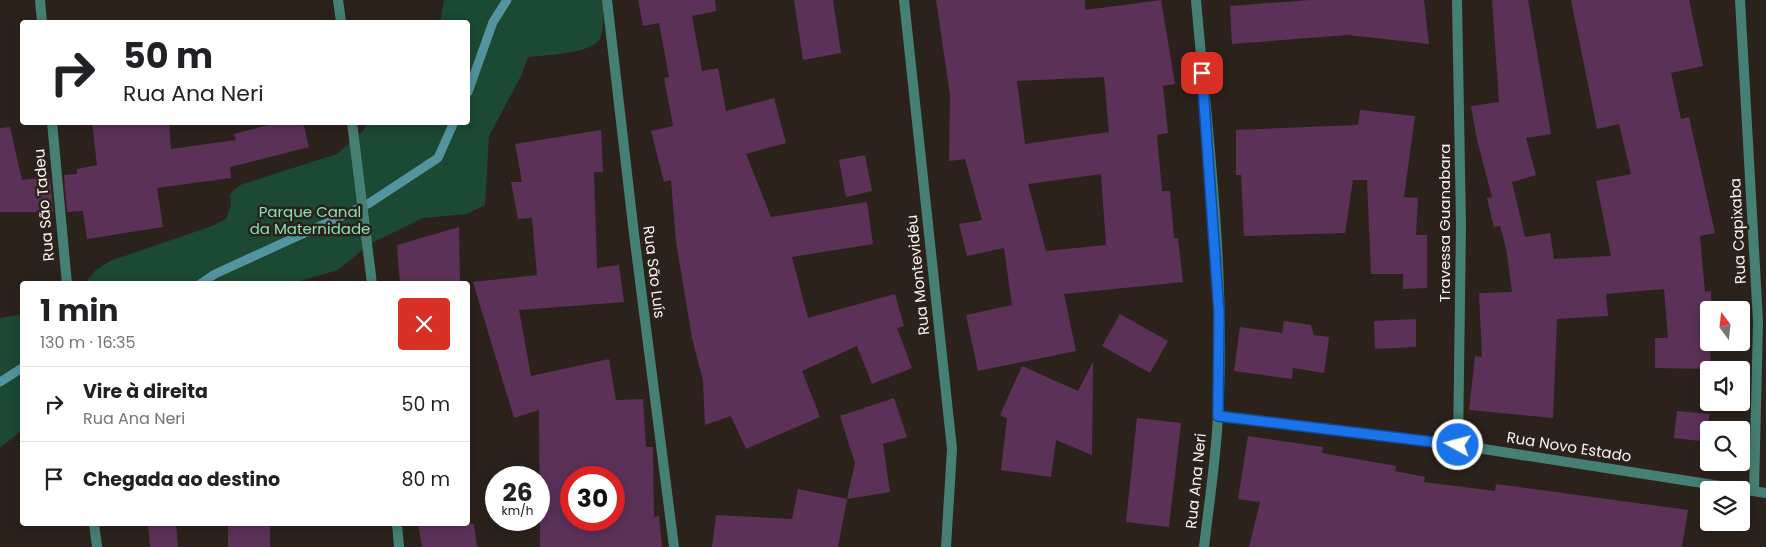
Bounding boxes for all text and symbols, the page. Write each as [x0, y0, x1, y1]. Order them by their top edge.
text: 50 m [123, 31, 213, 80]
icon: right [40, 40, 105, 105]
pin [1181, 52, 1223, 94]
icon: arrive [1188, 59, 1216, 87]
text: Rua Ana Neri [123, 78, 264, 109]
street label: Travessa Guanabara [1434, 144, 1455, 302]
street label: Rua São Tadeu [28, 148, 59, 262]
street label: Rua Capixaba [1724, 178, 1751, 285]
park label: Parque Canal da Maternidade [250, 201, 370, 239]
street label: Rua Montevidéu [901, 214, 934, 336]
street label: Rua São Luís [638, 224, 671, 320]
text: 1 min [40, 289, 118, 332]
button: close [398, 298, 450, 350]
north arrow [1700, 301, 1750, 351]
map controls [1700, 301, 1750, 531]
text: 130 m · 16:35 [40, 331, 135, 354]
button: sound [1700, 361, 1750, 411]
text: Vire à direita [83, 378, 208, 405]
icon: right [40, 390, 68, 418]
text: 50 m [401, 391, 450, 418]
text: Rua Ana Neri [83, 407, 185, 430]
position arrow [1431, 418, 1483, 470]
button: search [1700, 421, 1750, 471]
street label: Rua Novo Estado [1505, 426, 1633, 467]
street label: Rua Ana Neri [1180, 432, 1211, 530]
icon: arrive [40, 465, 68, 493]
text: Chegada ao destino [83, 466, 280, 493]
text: 80 m [401, 466, 450, 493]
speed limit sign: 30 [560, 466, 625, 531]
text: 26 [502, 475, 533, 510]
button: layers [1700, 481, 1750, 531]
text: km/h [502, 502, 533, 519]

